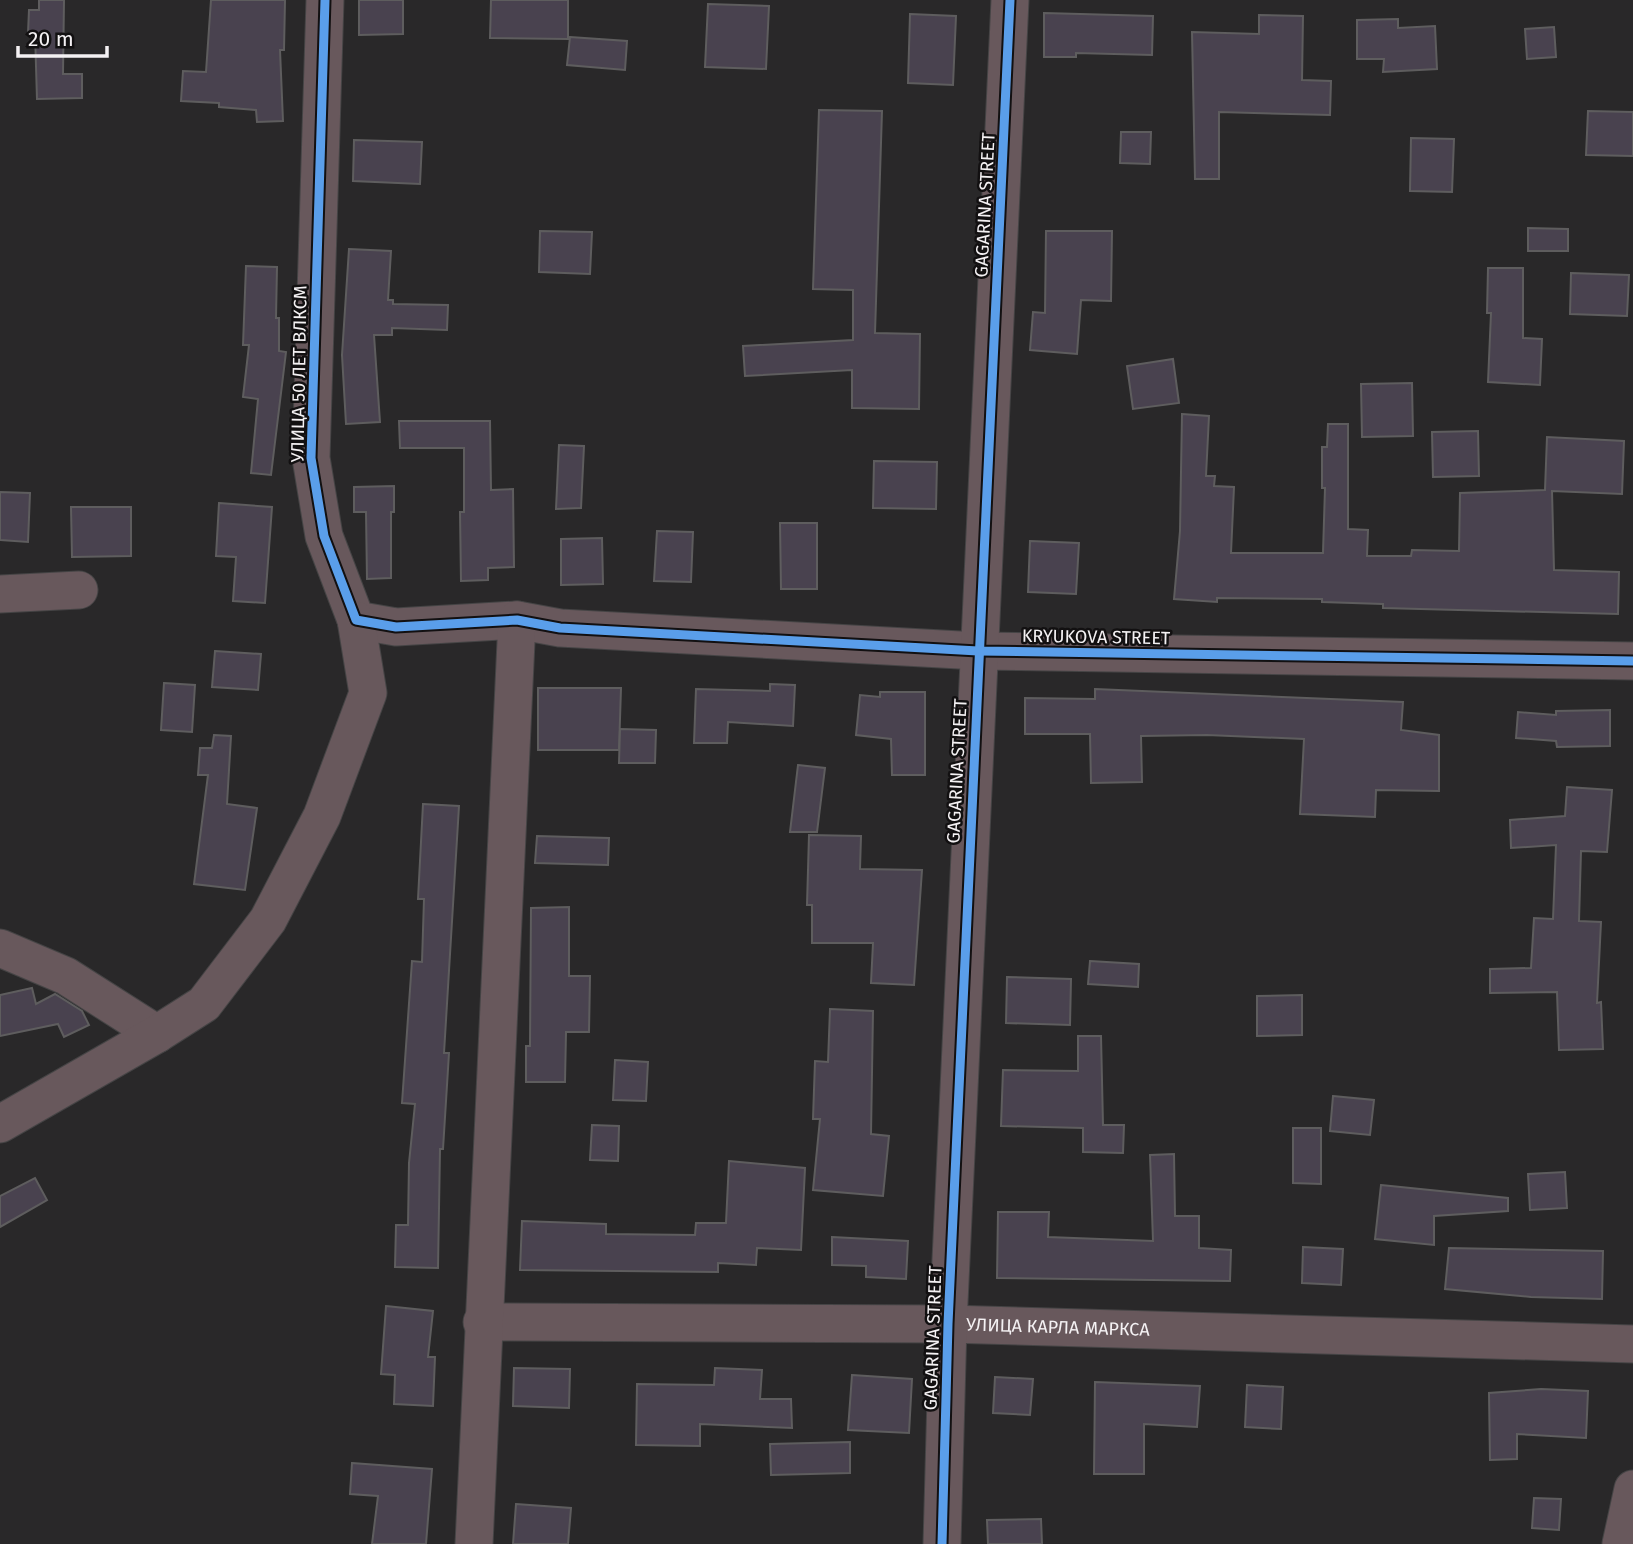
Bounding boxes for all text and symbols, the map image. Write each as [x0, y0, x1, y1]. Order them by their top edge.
scale bar [18, 14, 107, 58]
text: 20 m [28, 26, 74, 52]
street label: GAGARINA STREET [970, 131, 1000, 278]
street label: УЛИЦА 50 ЛЕТ ВЛКСМ [286, 285, 312, 463]
street label: KRYUKOVA STREET [1022, 625, 1171, 649]
street label: GAGARINA STREET [942, 697, 972, 844]
street label: GAGARINA STREET [919, 1265, 947, 1411]
street label: УЛИЦА КАРЛА МАРКСА [966, 1314, 1151, 1341]

